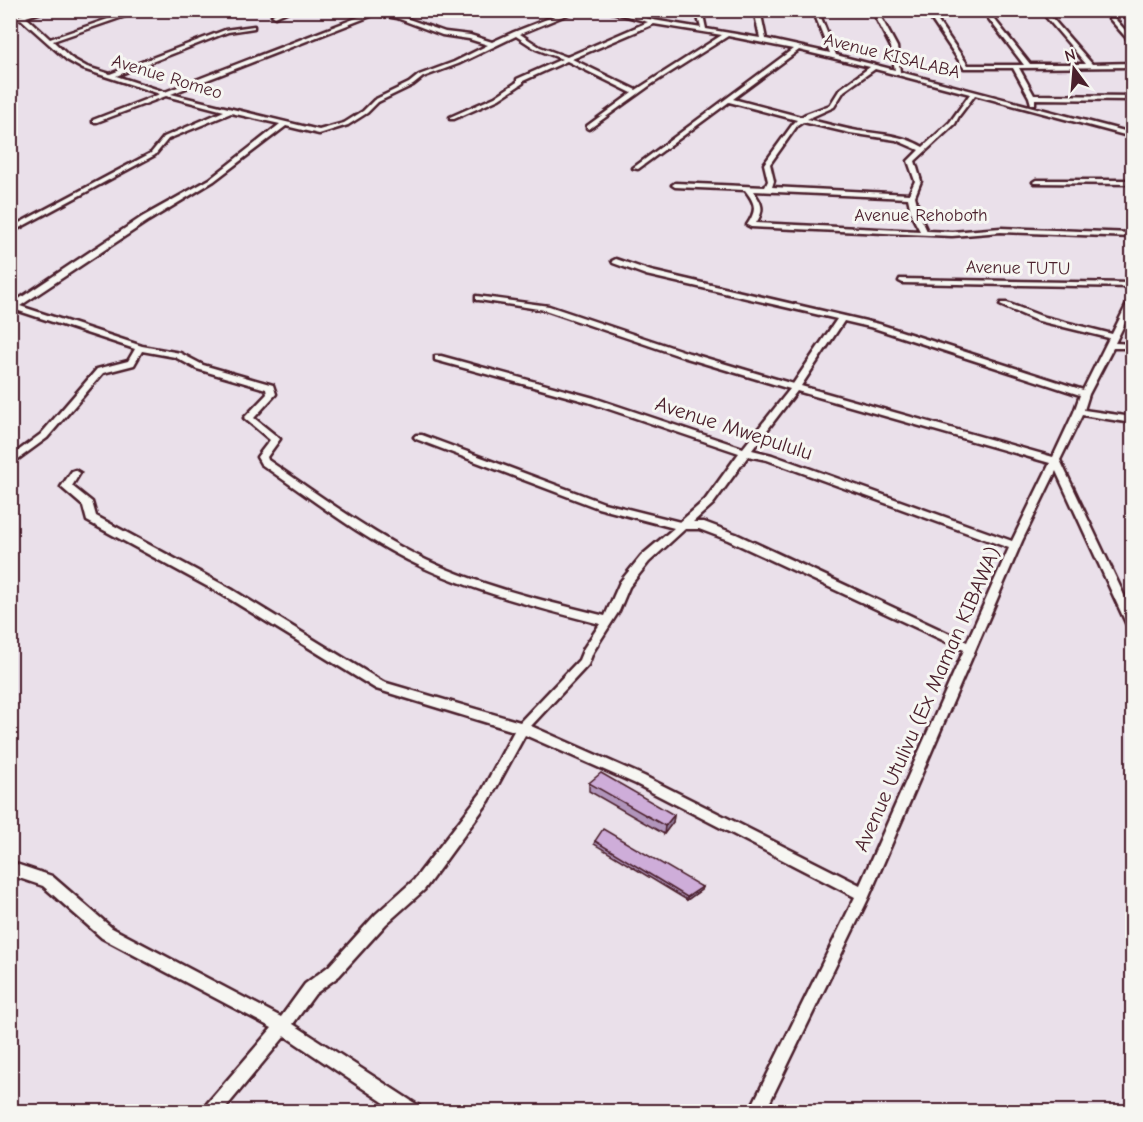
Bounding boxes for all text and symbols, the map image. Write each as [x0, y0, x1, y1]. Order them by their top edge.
street label: Avenue KISALABA [822, 29, 962, 83]
north arrow [1044, 39, 1104, 99]
text: N [1063, 45, 1078, 66]
street label: Avenue Romeo [109, 50, 225, 104]
street label: Avenue Rehoboth [854, 205, 988, 226]
street label: Avenue TUTU [966, 257, 1070, 279]
street label: Avenue Mwepululu [652, 391, 816, 465]
street label: Avenue Utulivu (Ex Maman KIBAWA) [849, 543, 1005, 855]

